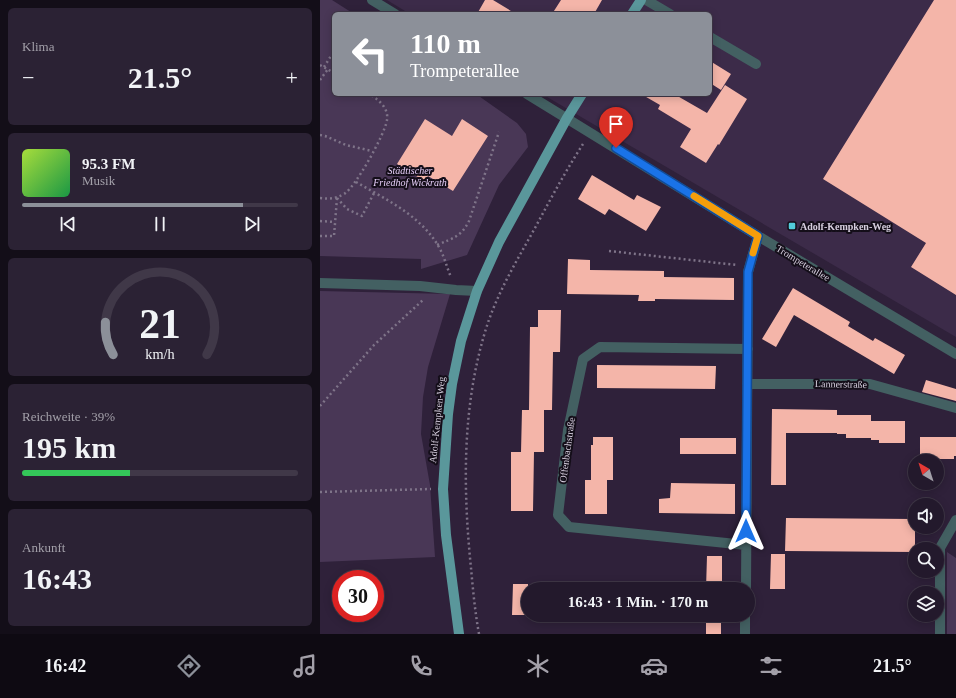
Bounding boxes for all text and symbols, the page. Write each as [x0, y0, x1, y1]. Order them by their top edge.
icon: left [344, 28, 396, 80]
text: 110 m [410, 28, 481, 59]
text: Klima [22, 39, 55, 54]
text: 21.5° [128, 61, 192, 94]
text: Trompeterallee [410, 61, 519, 81]
text: − [22, 65, 34, 90]
text: + [286, 65, 298, 90]
pin [599, 107, 633, 148]
icon: arrive [605, 113, 627, 135]
text: 95.3 FM [82, 156, 135, 172]
park label: Städtischer Friedhof Wickrath [372, 165, 447, 188]
text: Musik [82, 173, 115, 188]
icon: previous [57, 213, 79, 235]
icon: pause [149, 213, 171, 235]
icon: next [241, 213, 263, 235]
marker: Adolf-Kempken-Weg [787, 221, 797, 231]
place label: Adolf-Kempken-Weg [800, 221, 891, 232]
street label: Trompeterallee [774, 243, 832, 284]
text: 21 [139, 301, 181, 347]
text: km/h [145, 346, 175, 362]
street label: Adolf-Kempken-Weg [427, 376, 447, 464]
street label: Lannerstraße [815, 378, 868, 390]
text: Reichweite · 39% [22, 409, 115, 424]
street label: Offenbachstraße [557, 416, 577, 483]
text: 195 km [22, 431, 116, 464]
north arrow [908, 454, 944, 490]
map controls [908, 454, 944, 622]
button: sound [908, 498, 944, 534]
position arrow [725, 510, 767, 552]
text: Ankunft [22, 540, 65, 555]
button: search [908, 542, 944, 578]
text: 16:43 [22, 562, 92, 595]
speed limit sign: 30 [332, 570, 384, 622]
button: layers [908, 586, 944, 622]
text: 16:43 · 1 Min. · 170 m [568, 594, 708, 610]
icon: directions [175, 652, 203, 680]
icon: music [291, 652, 319, 680]
icon: phone [407, 652, 435, 680]
icon: climate [524, 652, 552, 680]
icon: car [640, 652, 668, 680]
icon: filters [757, 652, 785, 680]
text: 16:42 [44, 656, 86, 676]
text: 21.5° [873, 656, 912, 676]

